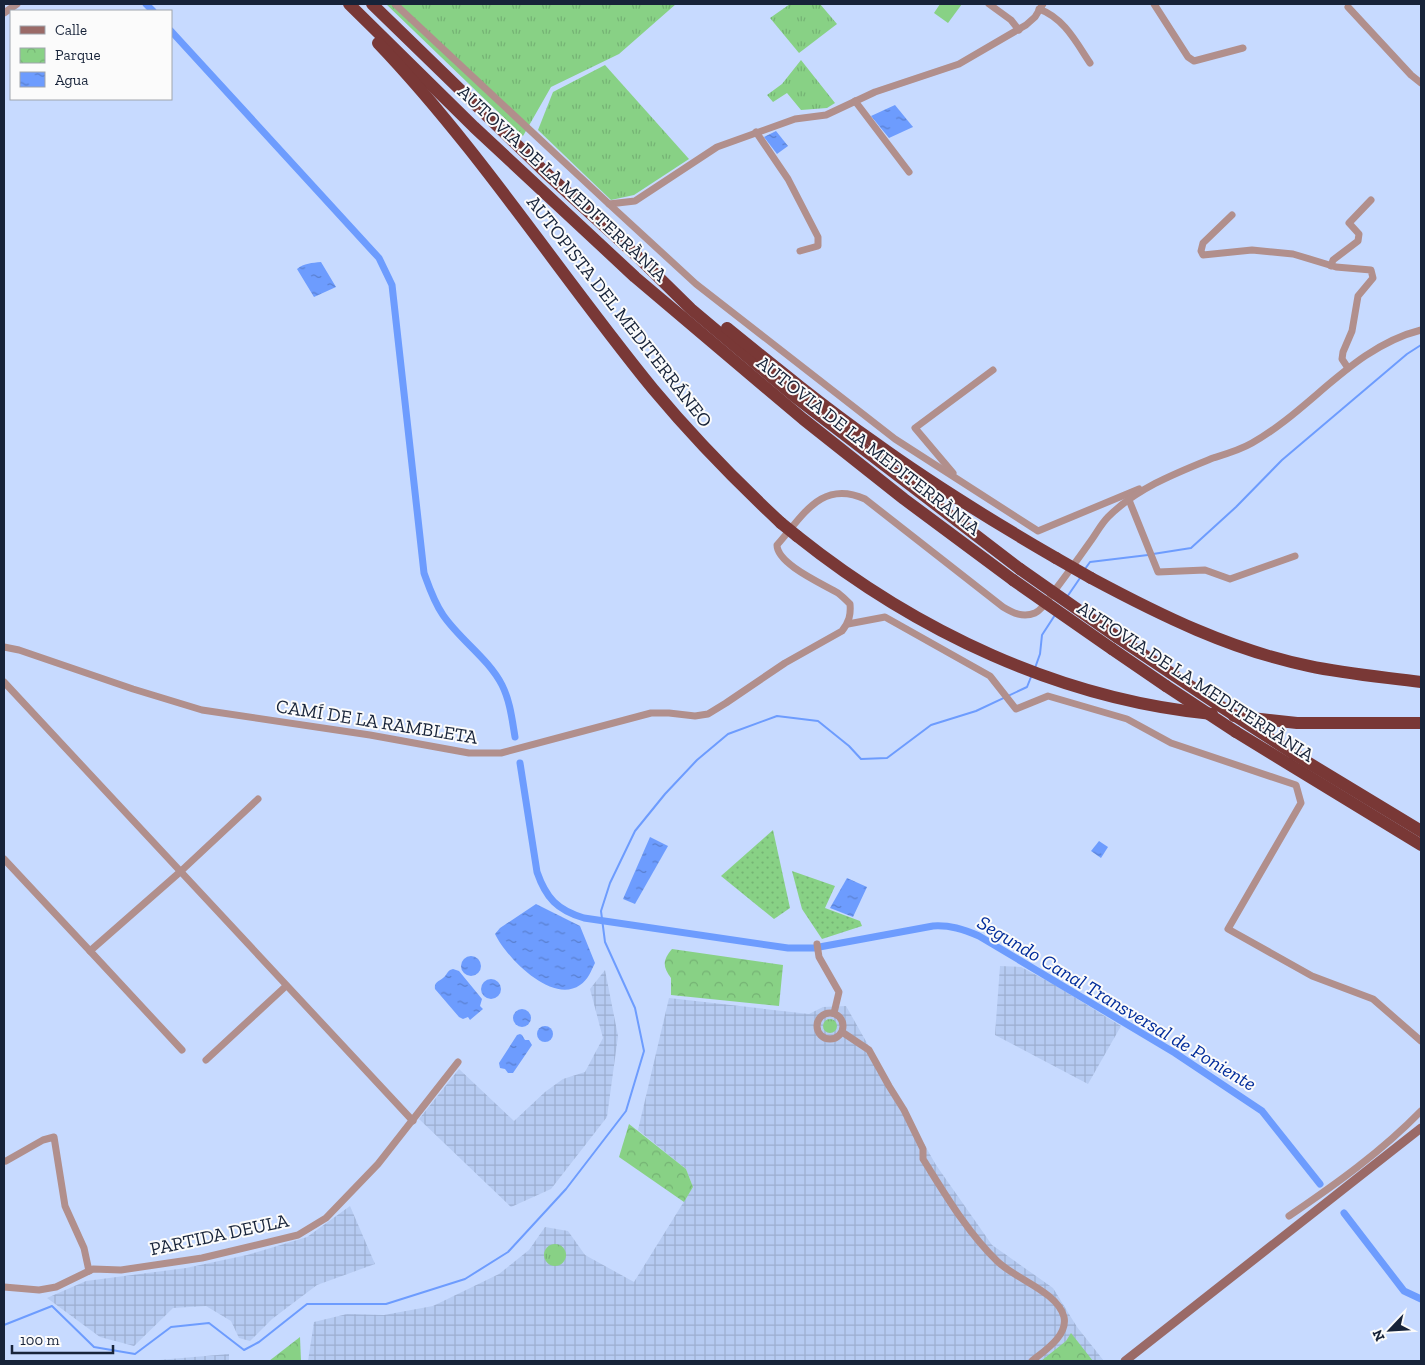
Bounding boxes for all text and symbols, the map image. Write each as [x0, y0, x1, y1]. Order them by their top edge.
legend [10, 10, 172, 100]
text: Calle [55, 21, 87, 39]
text: Parque [55, 46, 101, 64]
text: Agua [55, 71, 88, 89]
street label: AUTOVIA DE LA MEDITERRÀNIA [453, 80, 673, 287]
street label: AUTOPISTA DEL MEDITERRÁNEO [522, 191, 717, 432]
street label: AUTOVIA DE LA MEDITERRÀNIA [752, 351, 986, 540]
street label: AUTOVIA DE LA MEDITERRÀNIA [1073, 596, 1319, 767]
street label: CAMÍ DE LA RAMBLETA [275, 694, 480, 749]
water label: Segundo Canal Transversal de Poniente [973, 910, 1261, 1096]
street label: PARTIDA DEULA [148, 1208, 291, 1260]
north arrow [1365, 1305, 1415, 1355]
scale bar [12, 1322, 114, 1354]
text: N [1369, 1327, 1389, 1344]
text: 100 m [20, 1331, 59, 1349]

